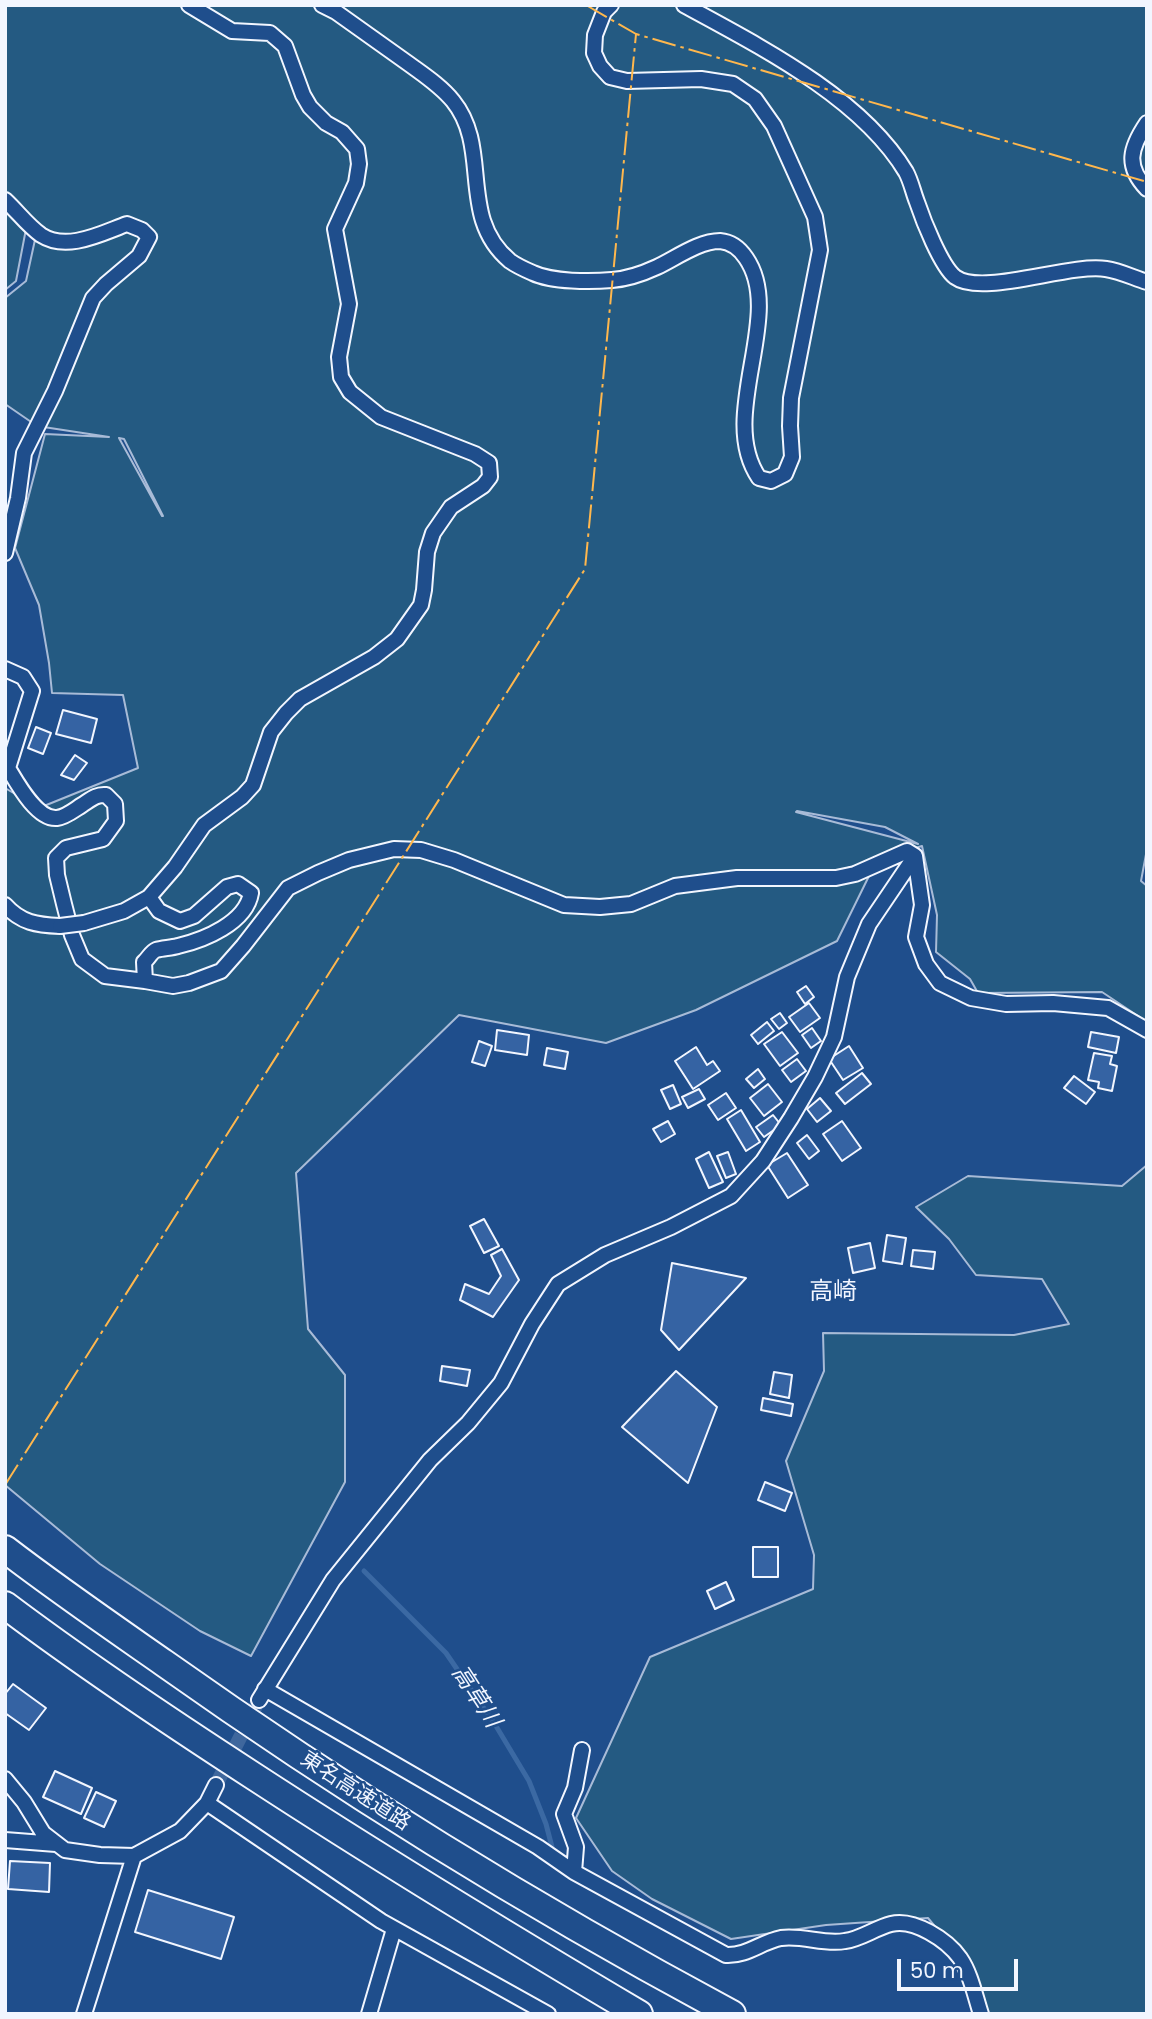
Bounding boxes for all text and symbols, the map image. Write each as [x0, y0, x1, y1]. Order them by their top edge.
district label: 高崎 [809, 1279, 857, 1307]
water label: 高草川 [445, 1661, 505, 1733]
street label: 東名高速道路 [295, 1747, 415, 1837]
scale bar [900, 1946, 1021, 1990]
text: 50 m [910, 1956, 964, 1985]

